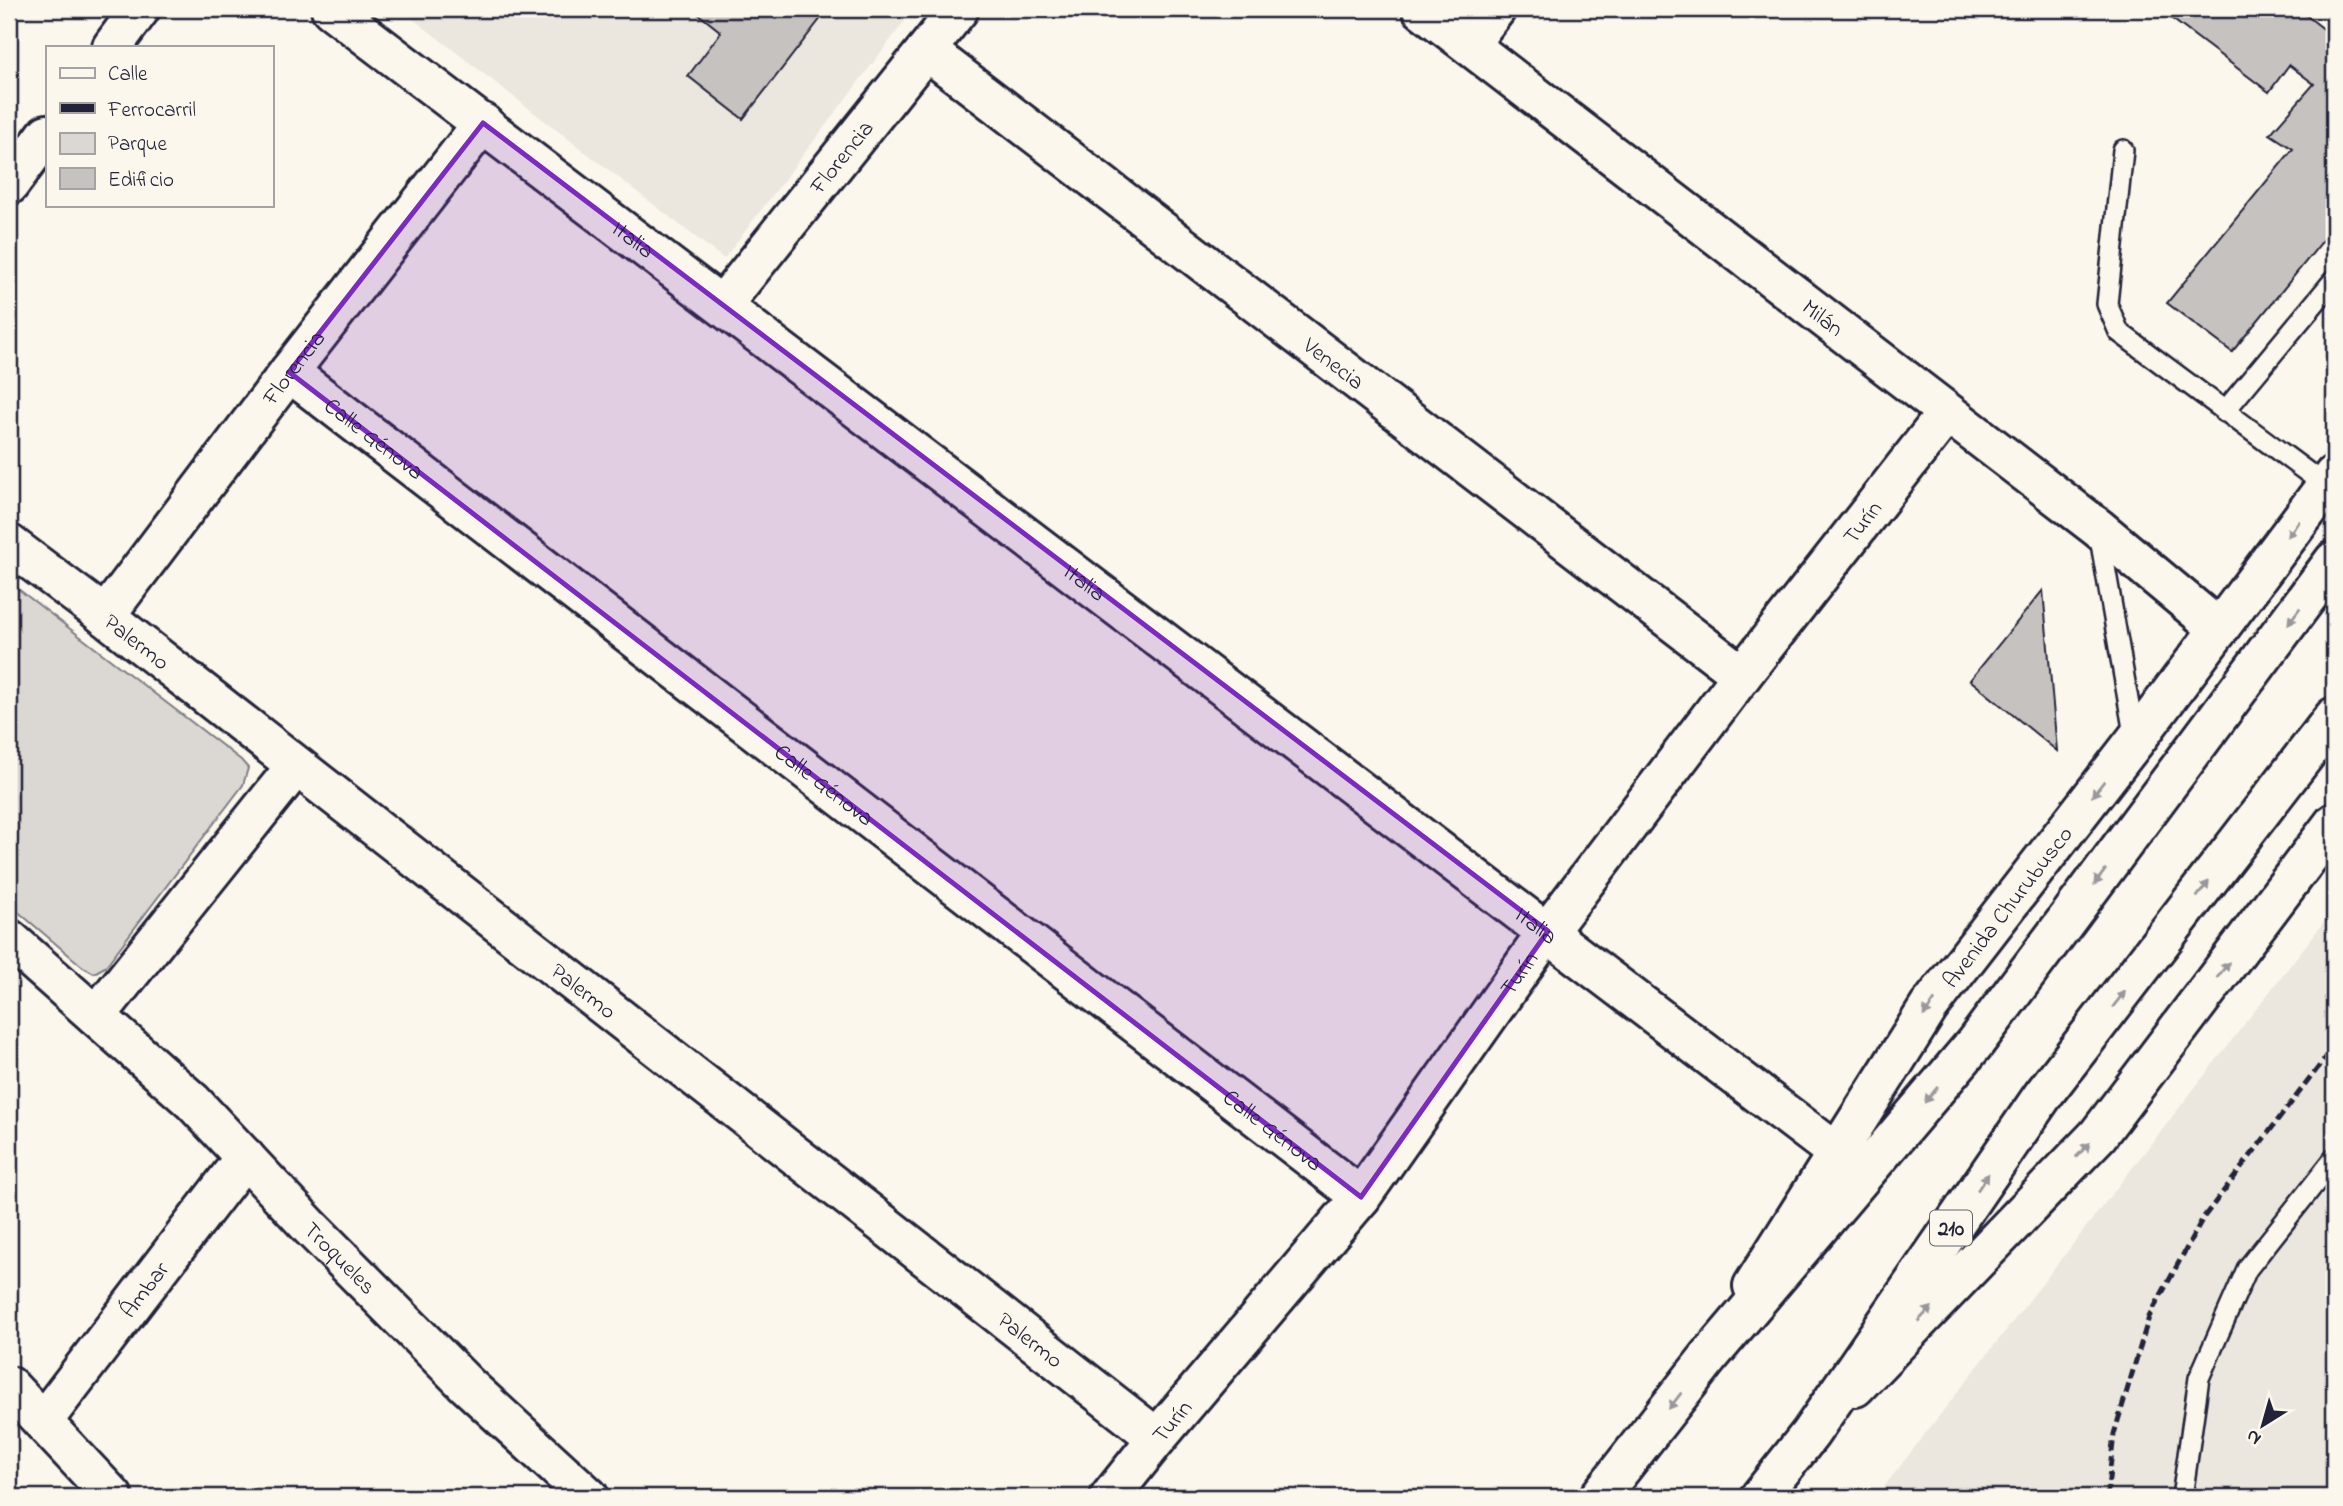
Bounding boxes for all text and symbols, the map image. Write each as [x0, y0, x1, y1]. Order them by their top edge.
legend [46, 46, 273, 206]
text: Calle [108, 60, 148, 90]
text: Ferrocarril [107, 96, 196, 126]
street label: Florencia [803, 114, 883, 203]
text: Parque [108, 130, 167, 160]
text: Edificio [108, 166, 174, 196]
street label: Italia [604, 214, 660, 268]
street label: Milán [1794, 292, 1850, 346]
street label: Florencia [255, 324, 334, 414]
street label: Venecia [1294, 330, 1370, 399]
street label: Calle Génova [316, 391, 430, 489]
street label: Turín [1836, 495, 1891, 552]
one-way arrow [2286, 520, 2301, 538]
street label: Italia [1055, 557, 1112, 611]
street label: Palermo [96, 607, 176, 679]
one-way arrow [2287, 607, 2301, 625]
street label: Calle Génova [766, 737, 880, 835]
one-way arrow [2090, 780, 2105, 798]
street label: Avenida Churubusco [1936, 820, 2082, 996]
one-way arrow [2093, 868, 2107, 886]
one-way arrow [2196, 880, 2210, 898]
street label: Italia [1507, 900, 1563, 954]
street label: Turín [1493, 946, 1548, 1003]
street label: Palermo [543, 956, 622, 1029]
one-way arrow [2215, 962, 2230, 980]
one-way arrow [2111, 990, 2125, 1008]
one-way arrow [1922, 999, 1936, 1017]
street label: Calle Génova [1215, 1082, 1329, 1181]
one-way arrow [1924, 1086, 1939, 1103]
one-way arrow [2075, 1142, 2091, 1159]
one-way arrow [1976, 1173, 1990, 1191]
road number: 210 [1930, 1210, 1972, 1246]
street label: Troqueles [295, 1215, 382, 1303]
street label: Ámbar [113, 1255, 179, 1326]
street label: Palermo [989, 1305, 1069, 1378]
one-way arrow [1917, 1306, 1933, 1323]
north arrow [2228, 1390, 2298, 1460]
one-way arrow [1667, 1391, 1682, 1409]
street label: Turín [1146, 1394, 1201, 1451]
text: N [2241, 1422, 2268, 1451]

